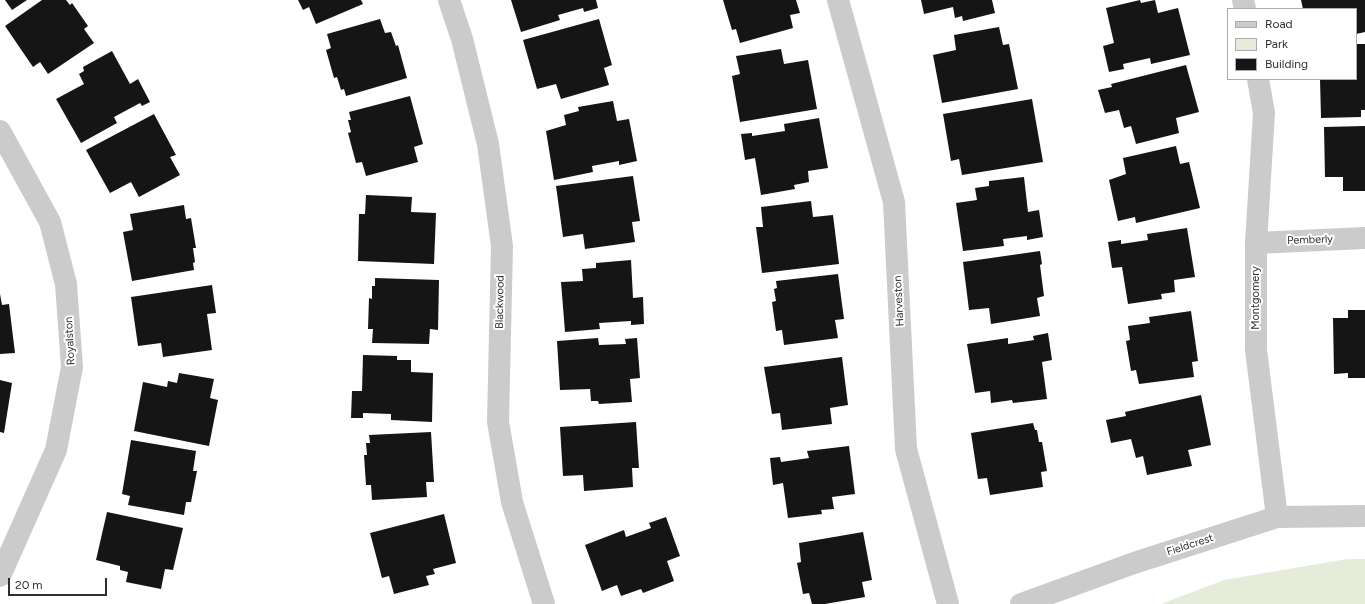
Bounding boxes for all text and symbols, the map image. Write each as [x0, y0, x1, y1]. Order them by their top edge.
legend [1227, 8, 1357, 80]
text: Road [1265, 17, 1293, 31]
text: Park [1265, 37, 1288, 51]
text: Building [1265, 57, 1308, 71]
street label: Pemberly [1287, 233, 1333, 247]
street label: Montgomery [1249, 266, 1263, 330]
street label: Blackwood [493, 275, 507, 329]
street label: Harveston [891, 275, 907, 327]
street label: Royalston [62, 316, 78, 366]
street label: Fieldcrest [1165, 531, 1215, 559]
scale bar [10, 570, 109, 596]
text: 20 m [15, 578, 43, 592]

